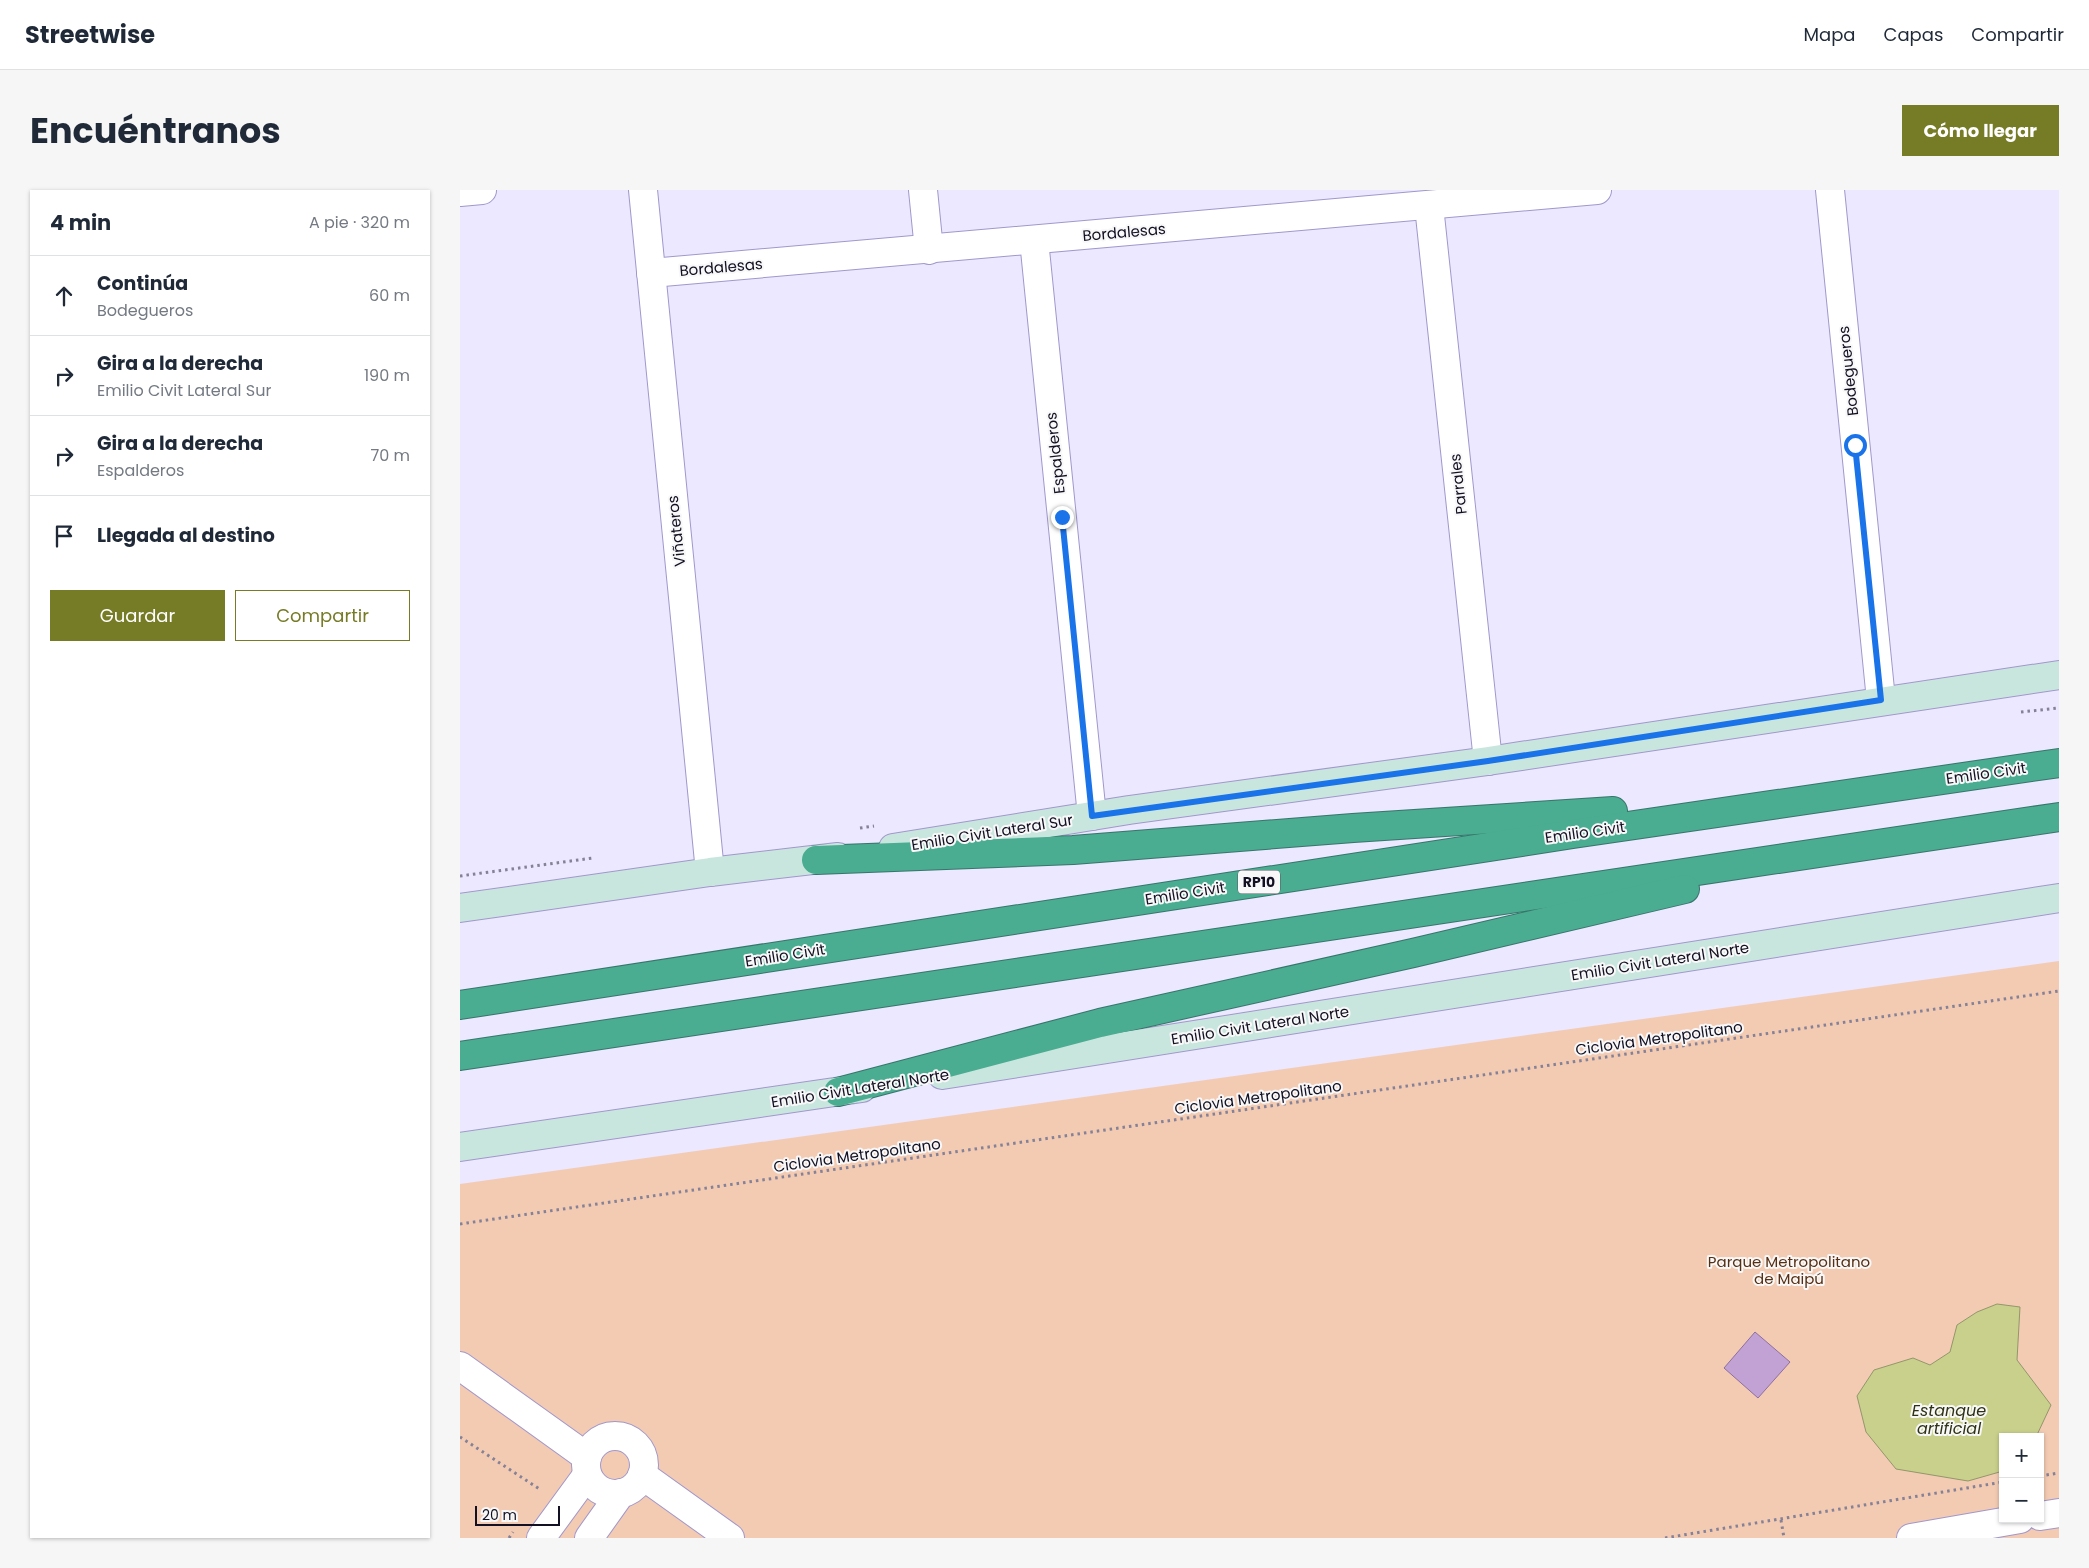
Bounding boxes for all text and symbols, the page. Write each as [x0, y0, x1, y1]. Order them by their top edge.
text: Streetwise [25, 18, 155, 51]
text: Mapa [1803, 22, 1856, 47]
text: Capas [1884, 22, 1943, 47]
text: Compartir [1971, 22, 2064, 47]
button: Cómo llegar [1902, 105, 2059, 156]
text: Encuéntranos [30, 106, 281, 155]
text: 4 min [50, 208, 111, 237]
text: A pie · 320 m [309, 211, 410, 234]
street label: Bordalesas [1082, 218, 1167, 246]
street label: Bordalesas [679, 253, 764, 281]
text: Continúa [97, 270, 188, 297]
icon: ahead [50, 282, 78, 310]
text: 60 m [369, 284, 410, 307]
text: Bodegueros [97, 299, 193, 322]
street label: Bodegueros [1833, 325, 1863, 417]
text: Gira a la derecha [97, 350, 263, 377]
icon: right [50, 362, 78, 390]
text: 190 m [364, 364, 410, 387]
text: Emilio Civit Lateral Sur [97, 379, 271, 402]
street label: Espalderos [1040, 411, 1070, 495]
text: Gira a la derecha [97, 430, 263, 457]
route start [1844, 434, 1867, 457]
icon: right [50, 442, 78, 470]
text: 70 m [370, 444, 410, 467]
street label: Parrales [1444, 452, 1472, 515]
text: Espalderos [97, 459, 184, 482]
street label: Viñateros [662, 494, 690, 568]
route end [1051, 506, 1074, 529]
icon: arrive [50, 522, 78, 550]
text: Llegada al destino [97, 522, 275, 549]
button: Guardar [50, 590, 225, 641]
button: Compartir [235, 590, 410, 641]
street label: Emilio Civit [1945, 757, 2027, 789]
street label: Emilio Civit Lateral Sur [910, 809, 1075, 855]
street label: Emilio Civit [1544, 816, 1626, 848]
road number: RP10 [1238, 870, 1280, 894]
street label: Emilio Civit [1144, 876, 1226, 910]
street label: Emilio Civit Lateral Norte [1569, 937, 1751, 985]
street label: Emilio Civit [744, 938, 826, 972]
street label: Emilio Civit Lateral Norte [1169, 1001, 1351, 1049]
street label: Ciclovia Metropolitano [1574, 1016, 1744, 1060]
street label: Emilio Civit Lateral Norte [769, 1064, 951, 1112]
street label: Ciclovia Metropolitano [1173, 1075, 1343, 1119]
street label: Ciclovia Metropolitano [772, 1133, 942, 1177]
park label: Parque Metropolitano de Maipú [1708, 1251, 1870, 1289]
water label: Estanque artificial [1912, 1399, 1986, 1440]
map controls [1999, 1433, 2044, 1523]
button: + [1999, 1433, 2044, 1478]
button: − [1999, 1478, 2044, 1523]
scale bar [475, 1503, 560, 1526]
text: 20 m [482, 1505, 517, 1525]

